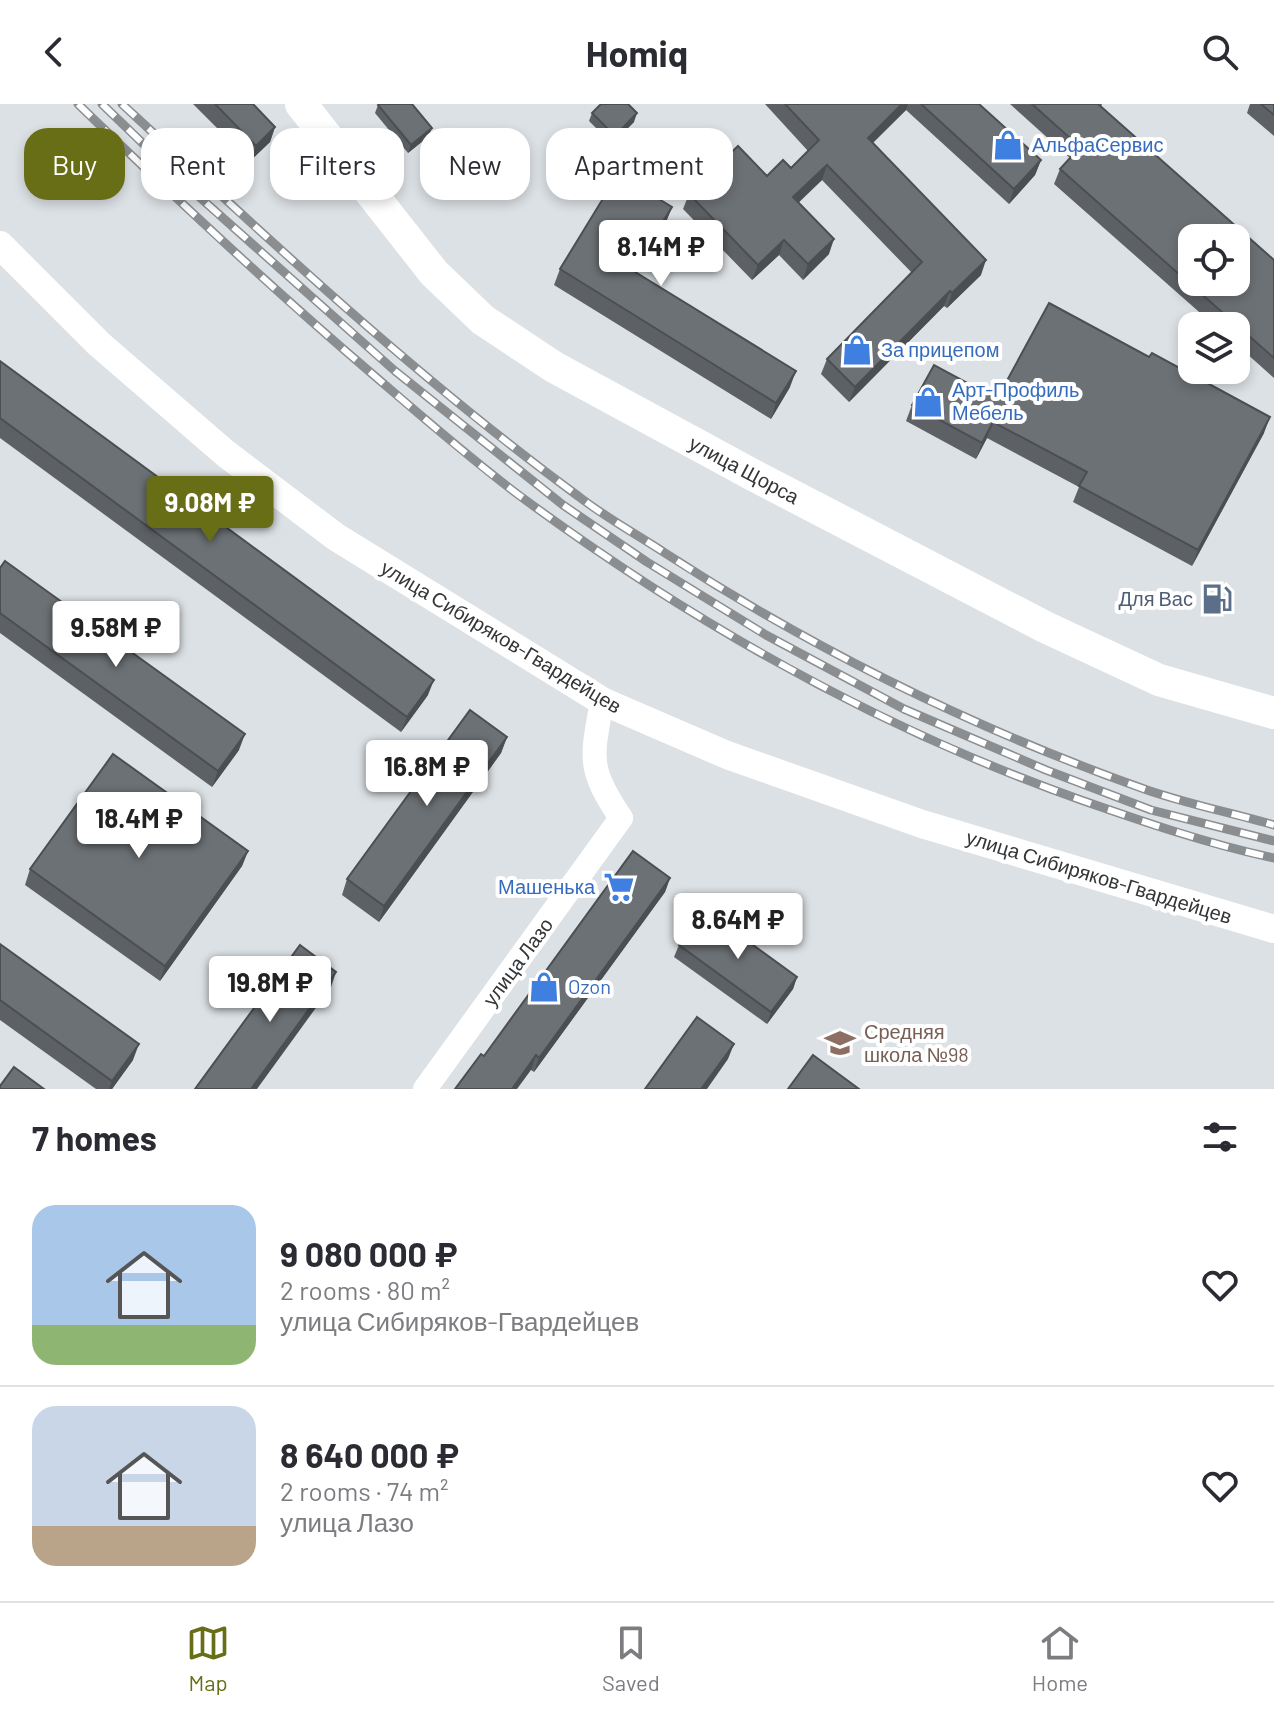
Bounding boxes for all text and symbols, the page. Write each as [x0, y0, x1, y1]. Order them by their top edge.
icon: back [32, 30, 76, 74]
icon: search [1198, 30, 1242, 74]
text: Homiq [586, 31, 688, 74]
chip: Buy [24, 128, 125, 200]
chip: Rent [141, 128, 254, 200]
chip: Filters [270, 128, 404, 200]
chip: New [420, 128, 530, 200]
chip: Apartment [546, 128, 733, 200]
shop icon: АльфаСервис [991, 128, 1025, 162]
place label: АльфаСервис [1032, 132, 1164, 156]
pin: 8.14M ₽ [587, 220, 735, 288]
map controls [1178, 224, 1250, 384]
button: locate [1178, 224, 1250, 296]
text: 8.14M ₽ [617, 230, 705, 261]
button: layers [1178, 312, 1250, 384]
shop icon: За прицепом [840, 333, 874, 367]
place label: За прицепом [881, 337, 999, 361]
place label: Арт-Профиль Мебель [952, 377, 1079, 424]
shop icon: Арт-Профиль Мебель [911, 385, 945, 419]
street label: улица Щорса [685, 430, 804, 509]
pin: 9.08M ₽ [136, 476, 284, 544]
text: 9.08M ₽ [164, 486, 256, 517]
street label: улица Сибиряков-Гвардейцев [377, 555, 626, 718]
fuel station icon: Для Вас [1200, 582, 1234, 616]
place label: Для Вас [1118, 586, 1193, 610]
pin: 9.58M ₽ [42, 601, 190, 669]
text: 9.58M ₽ [71, 611, 161, 642]
pin: 16.8M ₽ [353, 740, 501, 808]
text: 16.8M ₽ [384, 750, 470, 781]
pin: 18.4M ₽ [65, 792, 213, 860]
text: 18.4M ₽ [95, 802, 183, 833]
street label: улица Сибиряков-Гвардейцев [964, 824, 1235, 928]
supermarket icon: Машенька [602, 870, 636, 904]
place label: Машенька [498, 874, 596, 898]
pin: 8.64M ₽ [664, 893, 812, 961]
text: 8.64M ₽ [692, 903, 784, 934]
street label: улица Лазо [477, 913, 557, 1010]
pin: 19.8M ₽ [196, 956, 344, 1024]
text: 19.8M ₽ [227, 966, 313, 997]
shop icon: Ozon [527, 970, 561, 1004]
place label: Ozon [568, 974, 611, 998]
place label: Средняя школа №98 [864, 1019, 969, 1066]
school or university icon: Средняя школа №98 [823, 1026, 857, 1060]
icon: filters [1198, 1115, 1242, 1159]
text: 7 homes [32, 1117, 157, 1158]
text: 9 080 000 ₽ [280, 1233, 458, 1274]
icon: home [96, 1237, 192, 1333]
icon: heart [1198, 1263, 1242, 1307]
text: 2 rooms · 80 m² [280, 1274, 450, 1305]
text: улица Сибиряков-Гвардейцев [280, 1305, 639, 1336]
text: 8 640 000 ₽ [280, 1434, 459, 1475]
icon: home [96, 1438, 192, 1534]
icon: heart [1198, 1464, 1242, 1508]
text: 2 rooms · 74 m² [280, 1475, 448, 1506]
text: улица Лазо [280, 1506, 414, 1537]
tab: Map [186, 1621, 230, 1695]
tab: Saved [602, 1621, 660, 1695]
tab: Home [1032, 1621, 1088, 1695]

